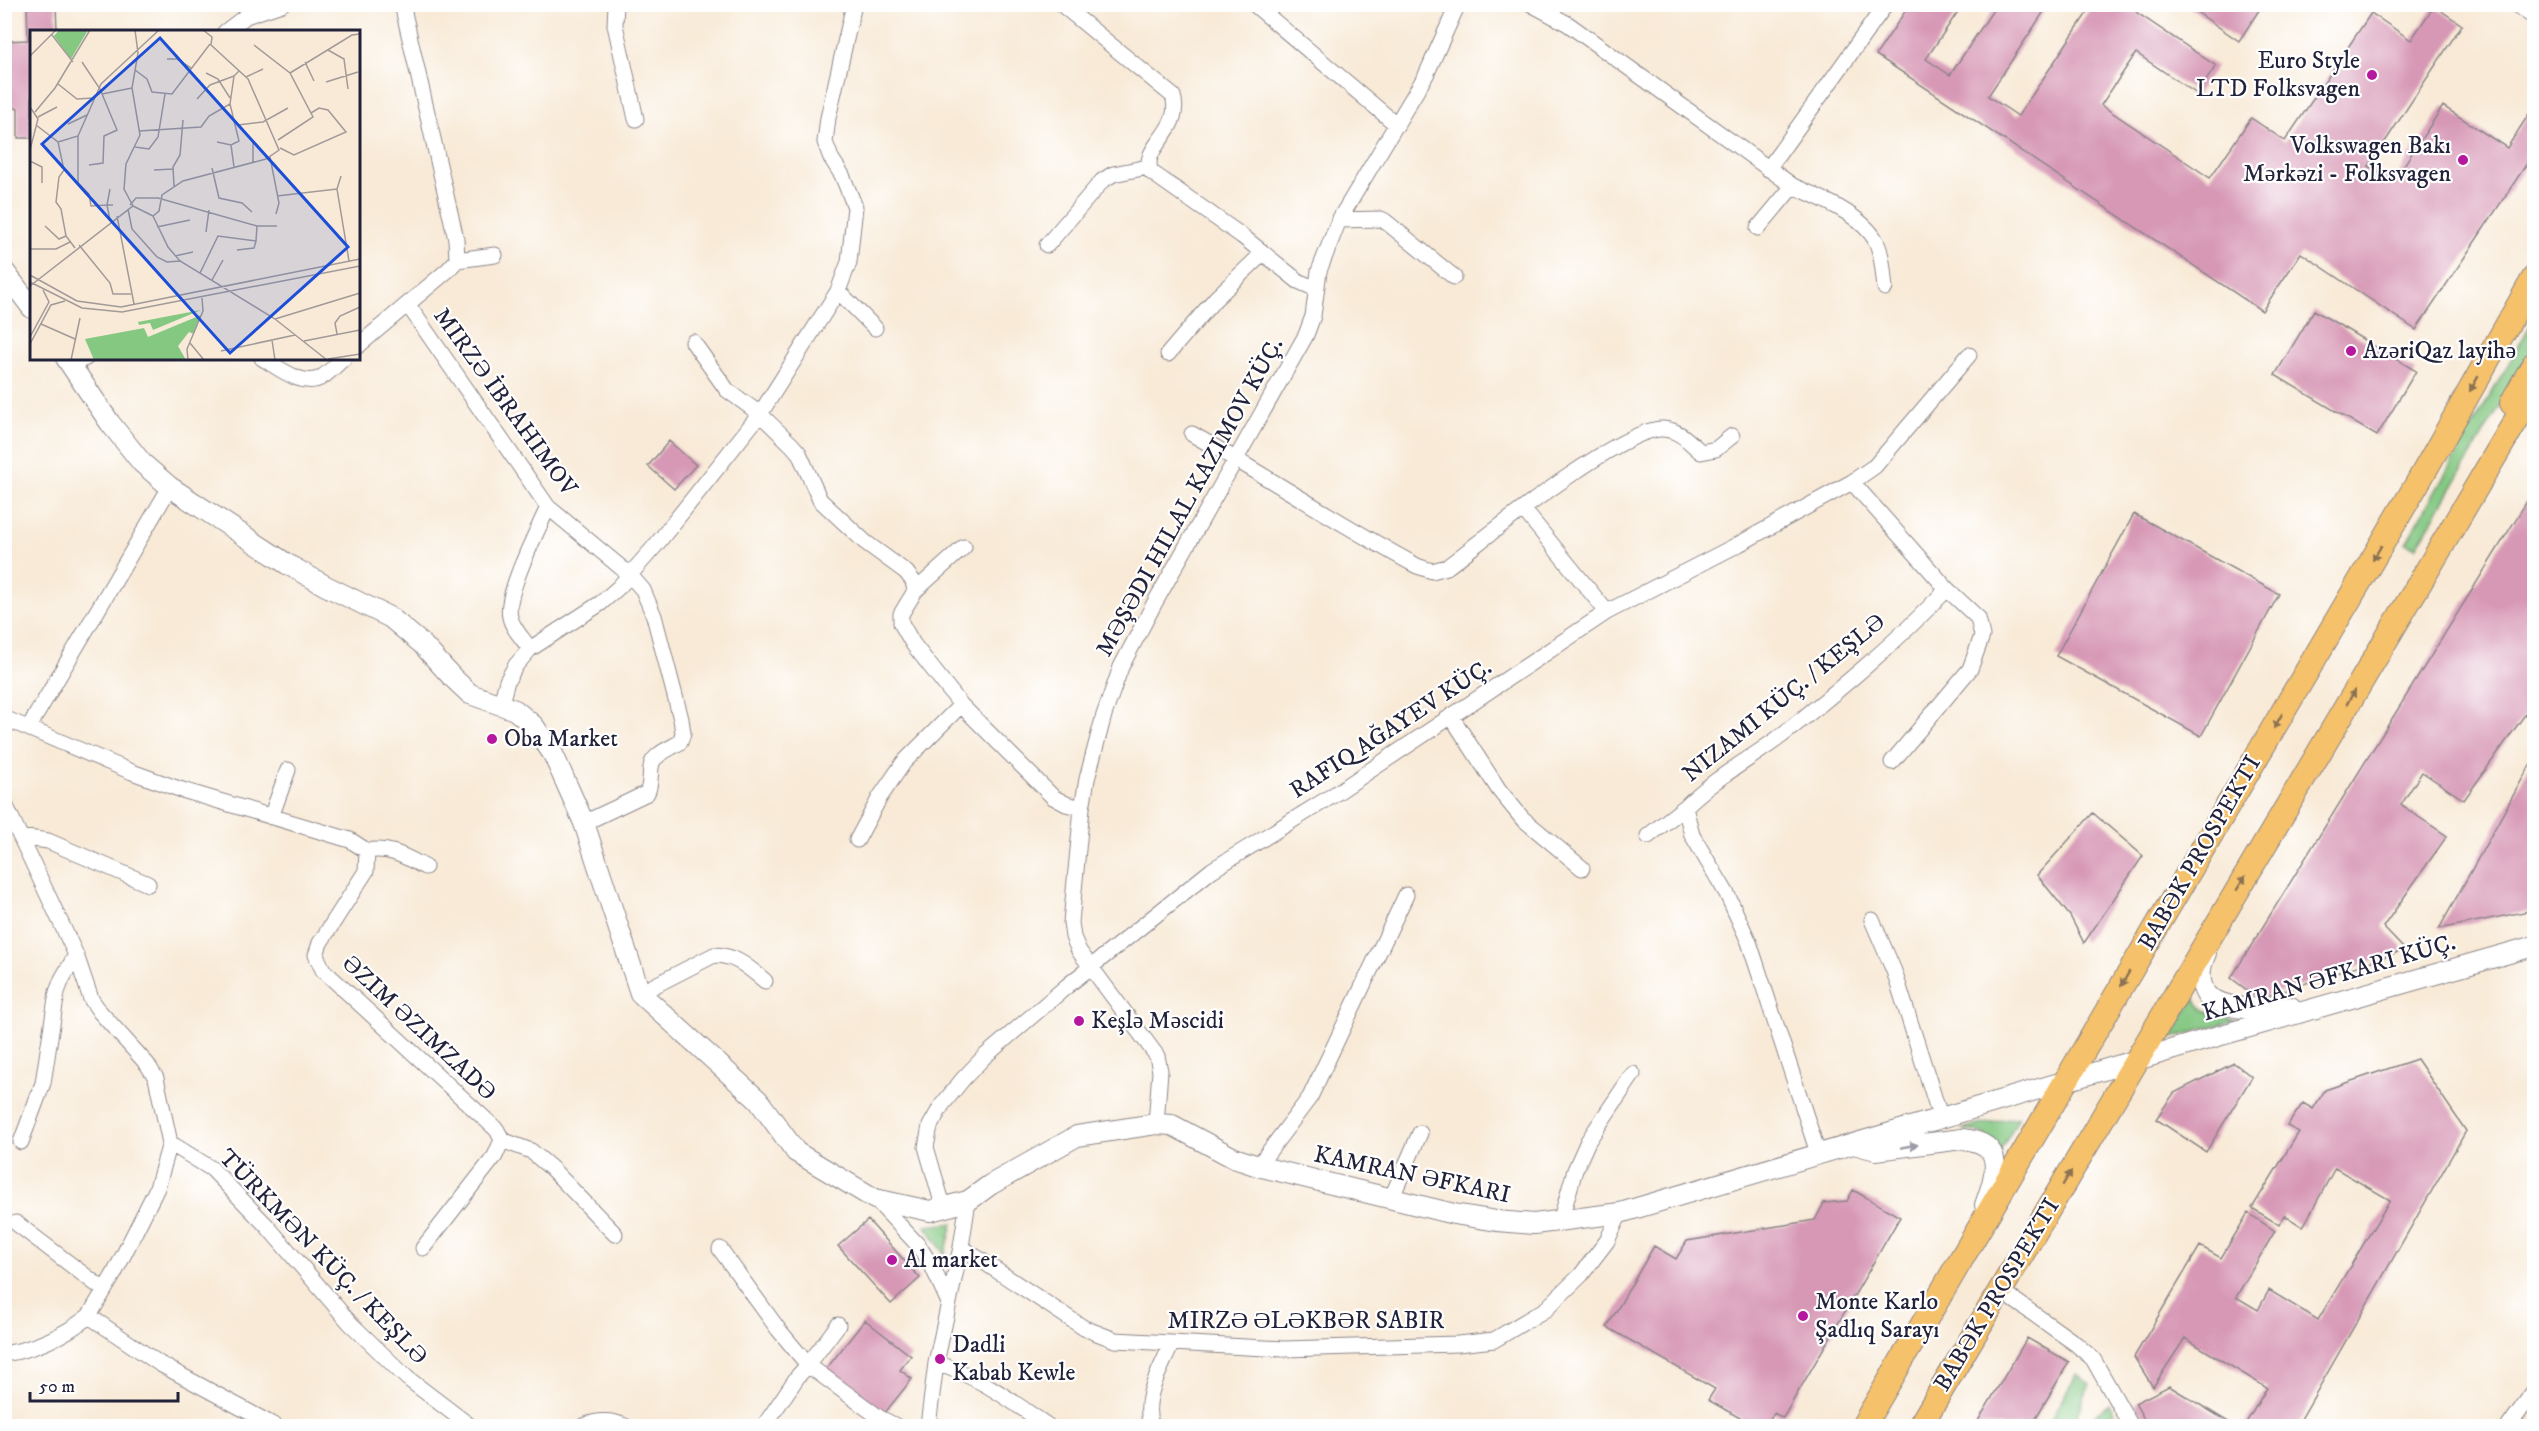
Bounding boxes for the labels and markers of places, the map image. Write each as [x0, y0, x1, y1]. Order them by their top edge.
place label: Euro Style LTD Folksvagen [2196, 46, 2360, 104]
marker: Euro Style LTD Folksvagen [2365, 68, 2379, 82]
place label: Volkswagen Bakı Mərkəzi - Folksvagen [2243, 131, 2451, 189]
marker: Volkswagen Bakı Mərkəzi - Folksvagen [2456, 153, 2470, 167]
place label: AzəriQaz layihə [2363, 336, 2516, 366]
marker: AzəriQaz layihə [2344, 344, 2358, 358]
place label: Oba Market [504, 724, 618, 754]
marker: Oba Market [485, 732, 499, 746]
place label: Keşlə Məscidi [1091, 1006, 1224, 1036]
marker: Keşlə Məscidi [1072, 1014, 1086, 1028]
place label: Al market [904, 1245, 998, 1275]
marker: Al market [885, 1253, 899, 1267]
place label: Monte Karlo Şadlıq Sarayı [1815, 1287, 1940, 1345]
marker: Monte Karlo Şadlıq Sarayı [1796, 1309, 1810, 1323]
place label: Dadli Kabab Kewle [952, 1330, 1075, 1388]
marker: Dadli Kabab Kewle [933, 1352, 947, 1366]

